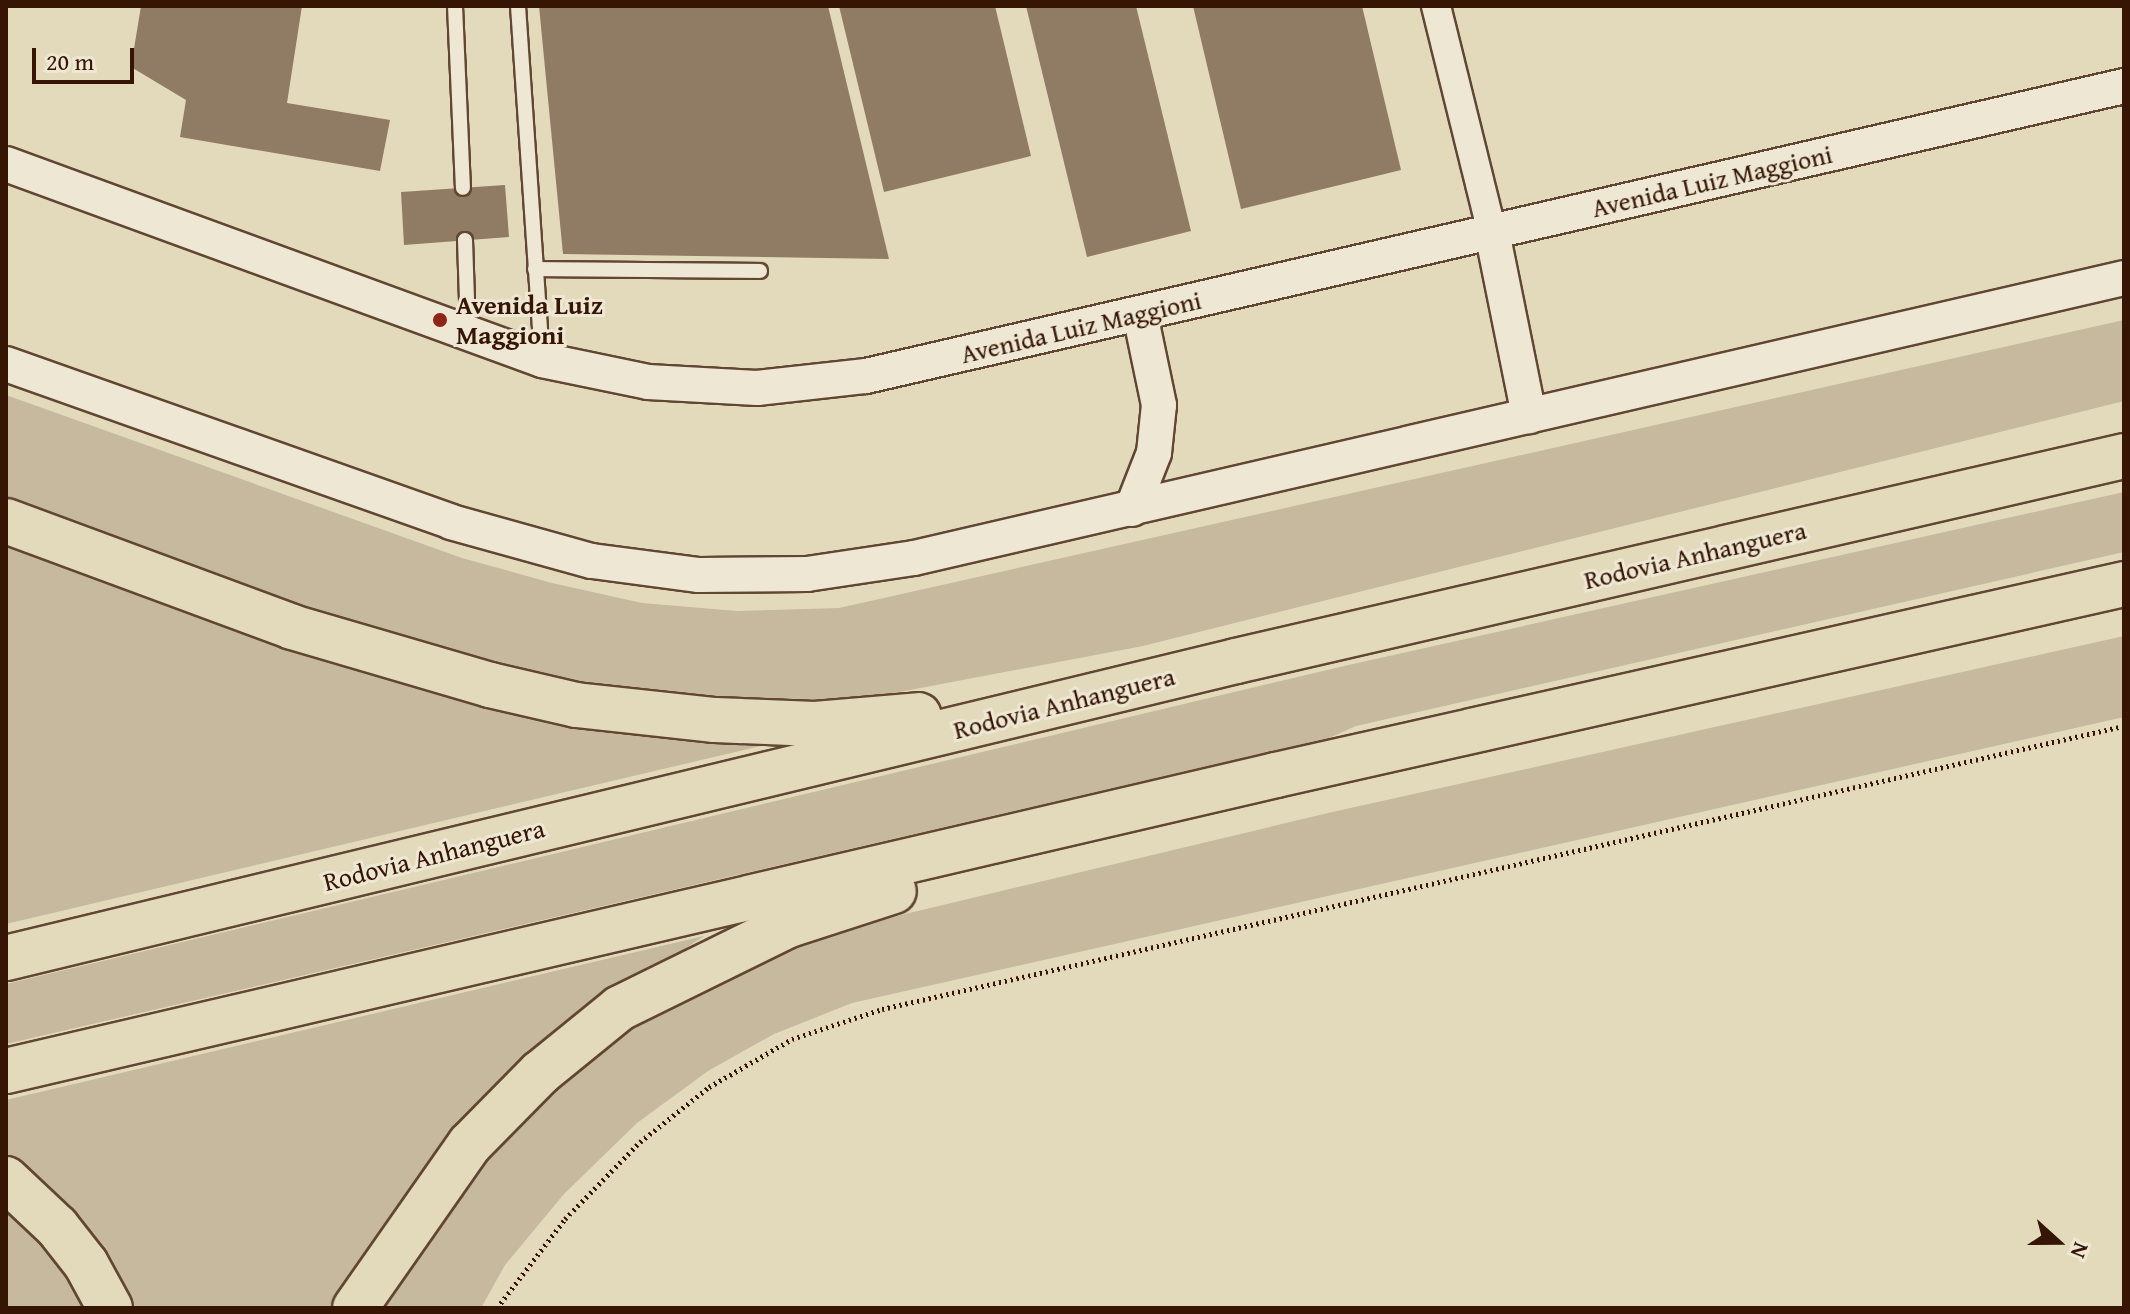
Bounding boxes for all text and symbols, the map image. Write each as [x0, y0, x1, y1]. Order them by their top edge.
scale bar [36, 32, 138, 82]
text: 20 m [46, 44, 94, 79]
street label: Avenida Luiz Maggioni [1589, 138, 1835, 224]
street label: Avenida Luiz Maggioni [958, 284, 1204, 370]
place label: Avenida Luiz Maggioni [456, 289, 603, 350]
marker: Avenida Luiz Maggioni [431, 311, 449, 329]
street label: Rodovia Anhanguera [1581, 514, 1809, 596]
street label: Rodovia Anhanguera [950, 660, 1178, 746]
street label: Rodovia Anhanguera [320, 812, 548, 898]
north arrow [2018, 1202, 2098, 1282]
text: N [2063, 1238, 2098, 1263]

